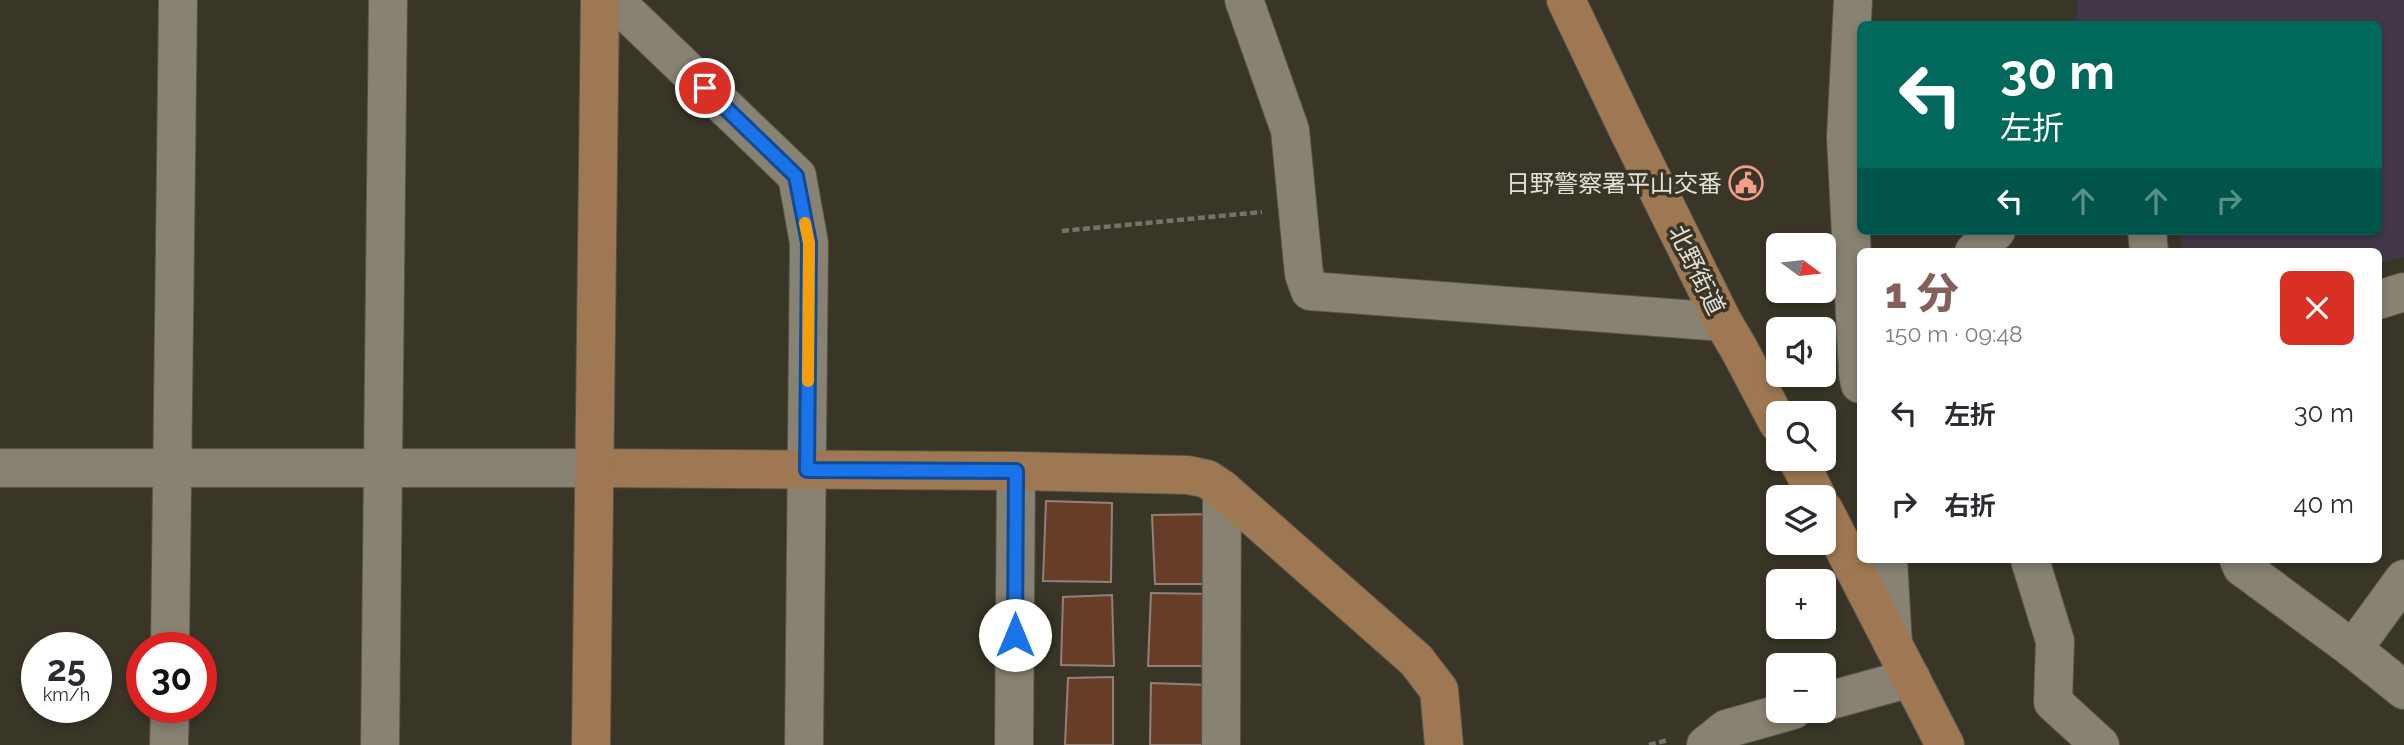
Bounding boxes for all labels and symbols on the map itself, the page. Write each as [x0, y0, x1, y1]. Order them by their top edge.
pin [675, 58, 735, 118]
public building icon: 日野警察署平山交番 [1727, 164, 1765, 202]
place label: 日野警察署平山交番 [1506, 169, 1722, 198]
street label: 北野街道 [1663, 221, 1731, 319]
north arrow [1766, 233, 1836, 303]
position arrow [978, 598, 1052, 672]
speed limit sign: 30 [126, 632, 217, 723]

